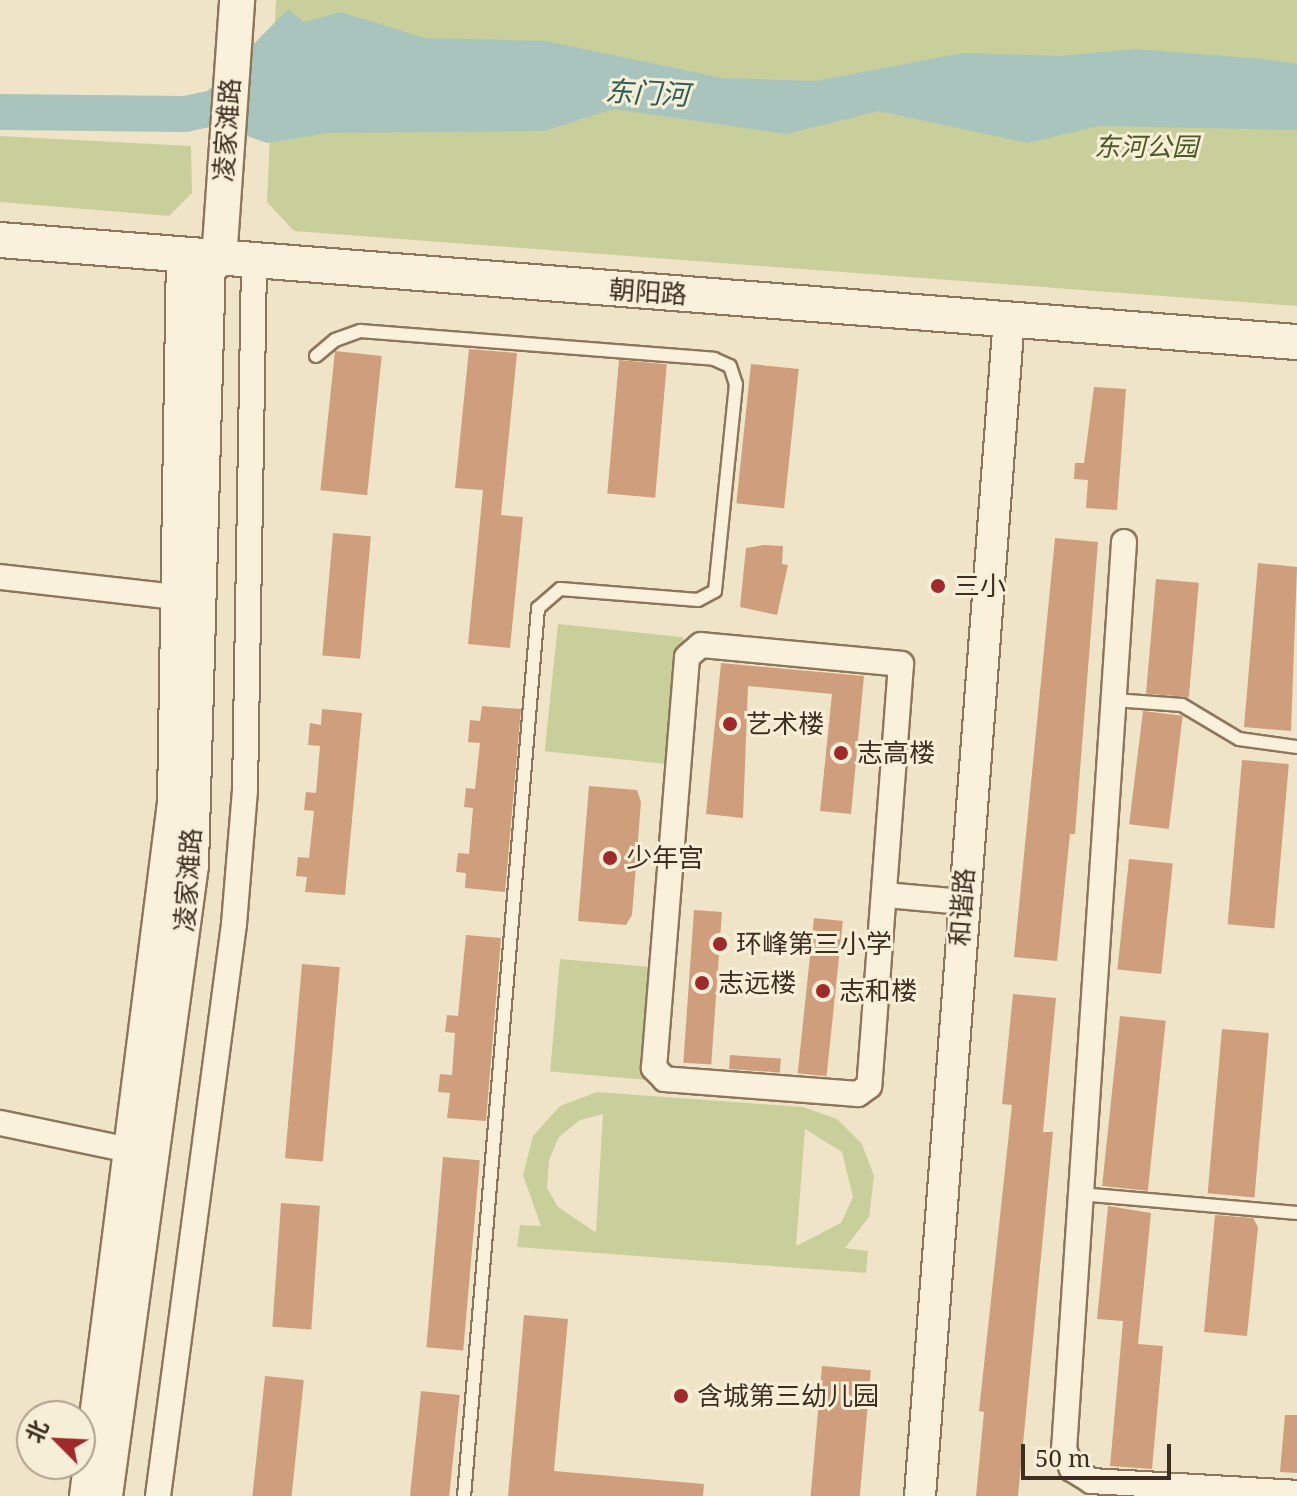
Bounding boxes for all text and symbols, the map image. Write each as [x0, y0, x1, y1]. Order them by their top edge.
water label: 东门河 [604, 73, 690, 111]
street label: 凌家滩路 [208, 77, 246, 183]
park label: 东河公园 [1094, 131, 1198, 163]
street label: 朝阳路 [608, 274, 688, 310]
place label: 三小 [954, 570, 1006, 602]
marker: 三小 [929, 577, 947, 595]
place label: 艺术楼 [746, 708, 824, 740]
marker: 艺术楼 [721, 715, 739, 733]
place label: 志高楼 [857, 737, 935, 769]
marker: 志高楼 [832, 744, 850, 762]
street label: 凌家滩路 [169, 827, 207, 933]
place label: 少年宫 [626, 842, 704, 874]
marker: 少年宫 [601, 849, 619, 867]
street label: 和谐路 [944, 867, 980, 947]
place label: 环峰第三小学 [736, 928, 892, 960]
marker: 环峰第三小学 [711, 935, 729, 953]
place label: 志远楼 [718, 967, 796, 999]
marker: 志远楼 [693, 974, 711, 992]
place label: 志和楼 [839, 975, 917, 1007]
marker: 志和楼 [814, 982, 832, 1000]
place label: 含城第三幼儿园 [697, 1380, 879, 1412]
marker: 含城第三幼儿园 [672, 1387, 690, 1405]
north arrow [16, 1400, 96, 1480]
text: 北 [18, 1415, 54, 1447]
scale bar [1025, 1428, 1175, 1478]
text: 50 m [1035, 1441, 1091, 1474]

